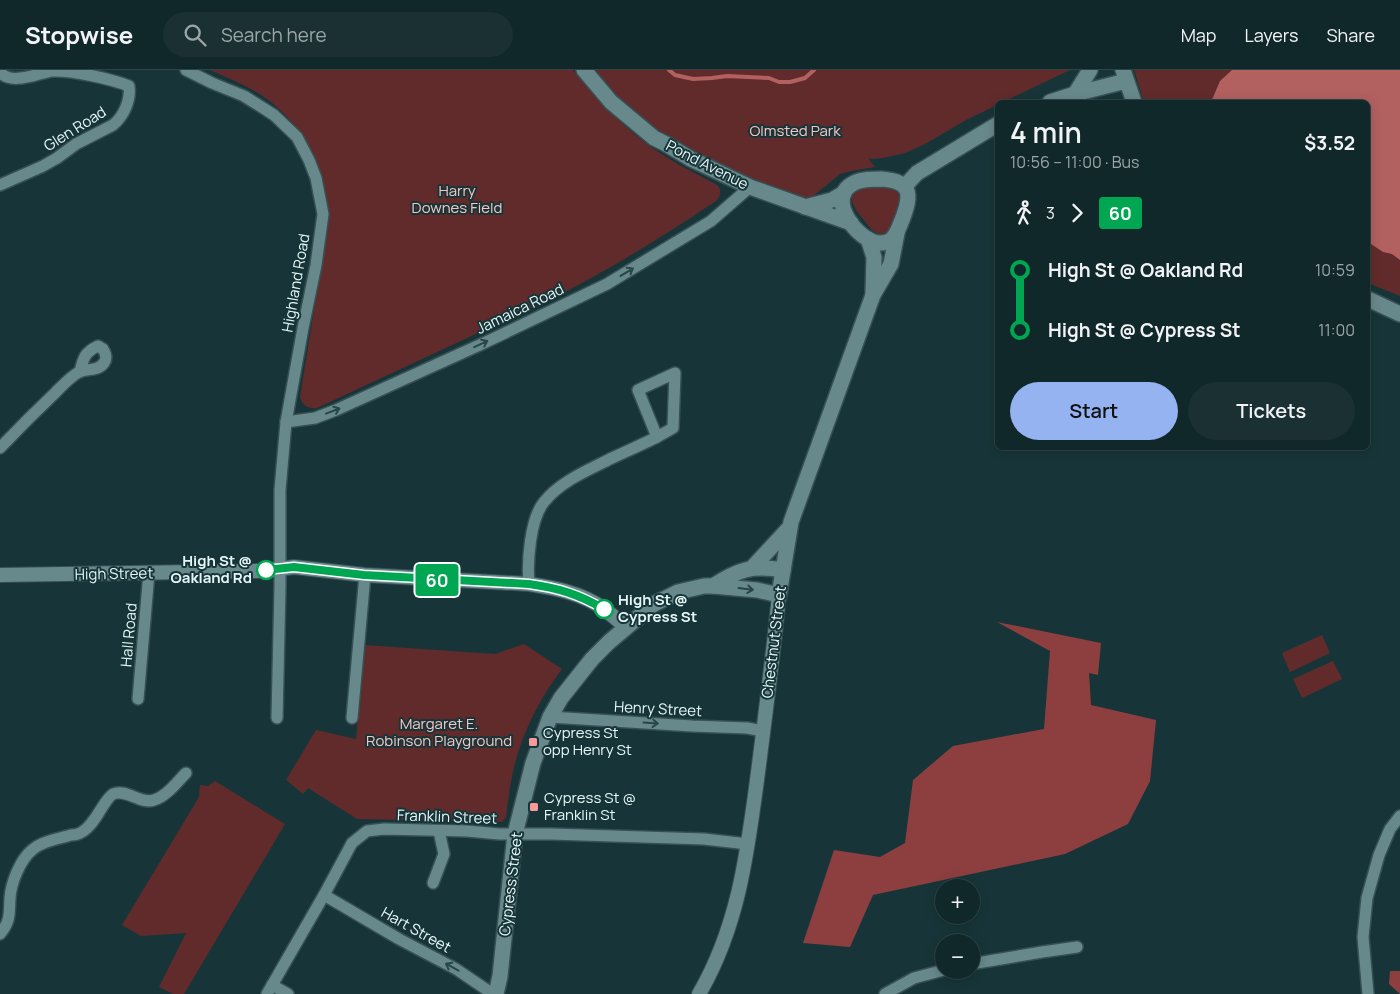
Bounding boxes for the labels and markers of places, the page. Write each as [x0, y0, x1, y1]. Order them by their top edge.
place label: High St @ Oakland Rd [171, 550, 252, 588]
marker: High St @ Oakland Rd [256, 560, 276, 580]
place label: High St @ Cypress St [618, 589, 697, 627]
marker: High St @ Cypress St [594, 599, 614, 619]
place label: Cypress St opp Henry St [543, 722, 632, 760]
marker: Cypress St opp Henry St [527, 736, 539, 748]
place label: Cypress St @ Franklin St [544, 787, 636, 825]
marker: Cypress St @ Franklin St [528, 801, 540, 813]

